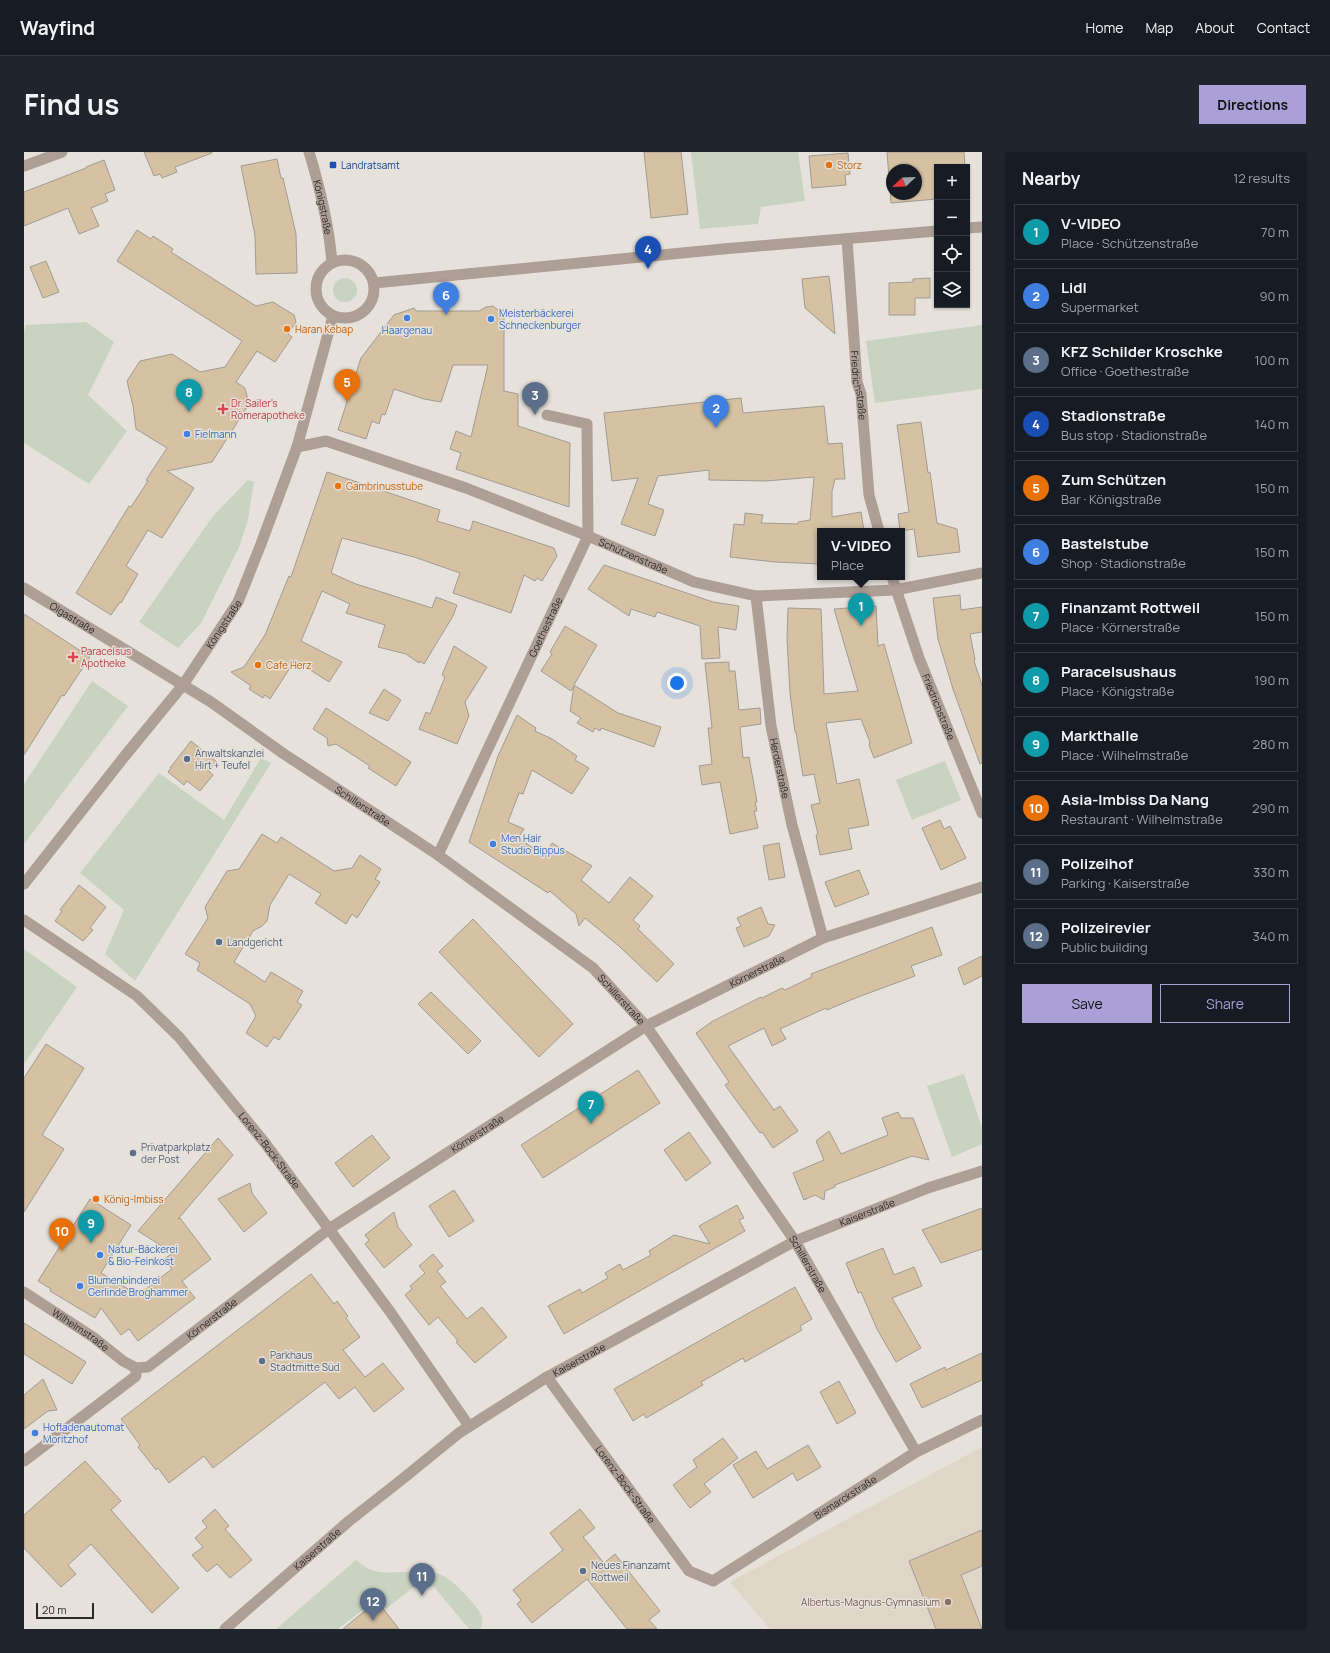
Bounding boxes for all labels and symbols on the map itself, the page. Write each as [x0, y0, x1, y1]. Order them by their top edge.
place label: Landratsamt [341, 158, 400, 172]
place label: Storz [837, 158, 862, 172]
marker: Landratsamt [328, 160, 338, 170]
marker: Storz [824, 160, 834, 170]
north arrow [886, 164, 922, 200]
street label: Königstraße [310, 178, 336, 236]
pin: 4 [635, 236, 661, 269]
pin: 6 [433, 282, 459, 315]
place label: Meisterbäckerei Schneckenburger [499, 306, 581, 332]
marker: Haargenau [402, 313, 412, 323]
marker: Meisterbäckerei Schneckenburger [486, 314, 496, 324]
place label: Haran Kebap [295, 322, 353, 336]
place label: Haargenau [382, 323, 432, 337]
marker: Haran Kebap [282, 324, 292, 334]
street label: Friedrichstraße [848, 350, 870, 421]
pin: 5 [334, 369, 360, 402]
pin: 8 [176, 379, 202, 412]
pin: 3 [522, 382, 548, 415]
pin: 2 [703, 395, 729, 428]
place label: Dr. Sailer's Römerapotheke [231, 396, 305, 422]
marker: Dr. Sailer's Römerapotheke [218, 404, 228, 414]
place label: Fielmann [195, 427, 237, 441]
marker: Fielmann [182, 429, 192, 439]
place label: Gambrinusstube [346, 479, 423, 493]
marker: Gambrinusstube [333, 481, 343, 491]
street label: Schützenstraße [597, 535, 671, 577]
pin: 1 [848, 593, 874, 626]
street label: Goethestraße [525, 595, 565, 659]
street label: Königstraße [202, 597, 245, 651]
street label: Olgastraße [47, 598, 98, 637]
place label: Paracelsus Apotheke [81, 644, 131, 670]
marker: Paracelsus Apotheke [68, 652, 78, 662]
place label: Cafe Herz [266, 658, 312, 672]
marker: Cafe Herz [253, 660, 263, 670]
street label: Friedrichstraße [919, 672, 959, 742]
your location [667, 673, 687, 693]
street label: Herderstraße [767, 737, 793, 800]
place label: Anwaltskanzlei Hirt + Teufel [195, 746, 264, 772]
marker: Anwaltskanzlei Hirt + Teufel [182, 754, 192, 764]
street label: Schillerstraße [332, 782, 394, 829]
place label: Men Hair Studio Bippus [501, 831, 565, 857]
marker: Men Hair Studio Bippus [488, 839, 498, 849]
place label: Landgericht [227, 935, 283, 949]
marker: Landgericht [214, 937, 224, 947]
street label: Körnerstraße [727, 951, 787, 991]
street label: Schillerstraße [595, 971, 648, 1028]
pin: 7 [578, 1091, 604, 1124]
street label: Lorenz-Bock-Straße [236, 1109, 304, 1192]
street label: Körnerstraße [448, 1111, 507, 1156]
place label: Privatparkplatz der Post [141, 1140, 210, 1166]
marker: Privatparkplatz der Post [128, 1148, 138, 1158]
place label: König-Imbiss [104, 1192, 163, 1206]
marker: König-Imbiss [91, 1194, 101, 1204]
street label: Kaiserstraße [837, 1195, 897, 1230]
pin: 9 [78, 1210, 104, 1243]
pin: 10 [49, 1218, 75, 1251]
street label: Schillerstraße [786, 1232, 830, 1295]
place label: Natur-Bäckerei & Bio-Feinkost [108, 1242, 178, 1268]
marker: Natur-Bäckerei & Bio-Feinkost [95, 1250, 105, 1260]
place label: Blumenbinderei Gerlinde Broghammer [88, 1273, 189, 1299]
marker: Blumenbinderei Gerlinde Broghammer [75, 1281, 85, 1291]
street label: Körnerstraße [183, 1295, 240, 1342]
street label: Wilhelmstraße [49, 1305, 112, 1354]
street label: Kaiserstraße [550, 1339, 608, 1380]
place label: Parkhaus Stadtmitte Süd [270, 1348, 340, 1374]
marker: Parkhaus Stadtmitte Süd [257, 1356, 267, 1366]
place label: Hofladenautomat Moritzhof [43, 1420, 124, 1446]
marker: Hofladenautomat Moritzhof [30, 1428, 40, 1438]
street label: Lorenz-Bock-Straße [592, 1443, 659, 1526]
street label: Bismarckstraße [811, 1472, 879, 1522]
street label: Kaiserstraße [290, 1524, 344, 1573]
place label: Neues Finanzamt Rottweil [591, 1558, 671, 1584]
pin: 11 [409, 1563, 435, 1596]
marker: Neues Finanzamt Rottweil [578, 1566, 588, 1576]
pin: 12 [360, 1588, 386, 1621]
place label: Albertus-Magnus-Gymnasium [801, 1595, 940, 1609]
marker: Albertus-Magnus-Gymnasium [943, 1597, 953, 1607]
scale bar [36, 1601, 94, 1620]

